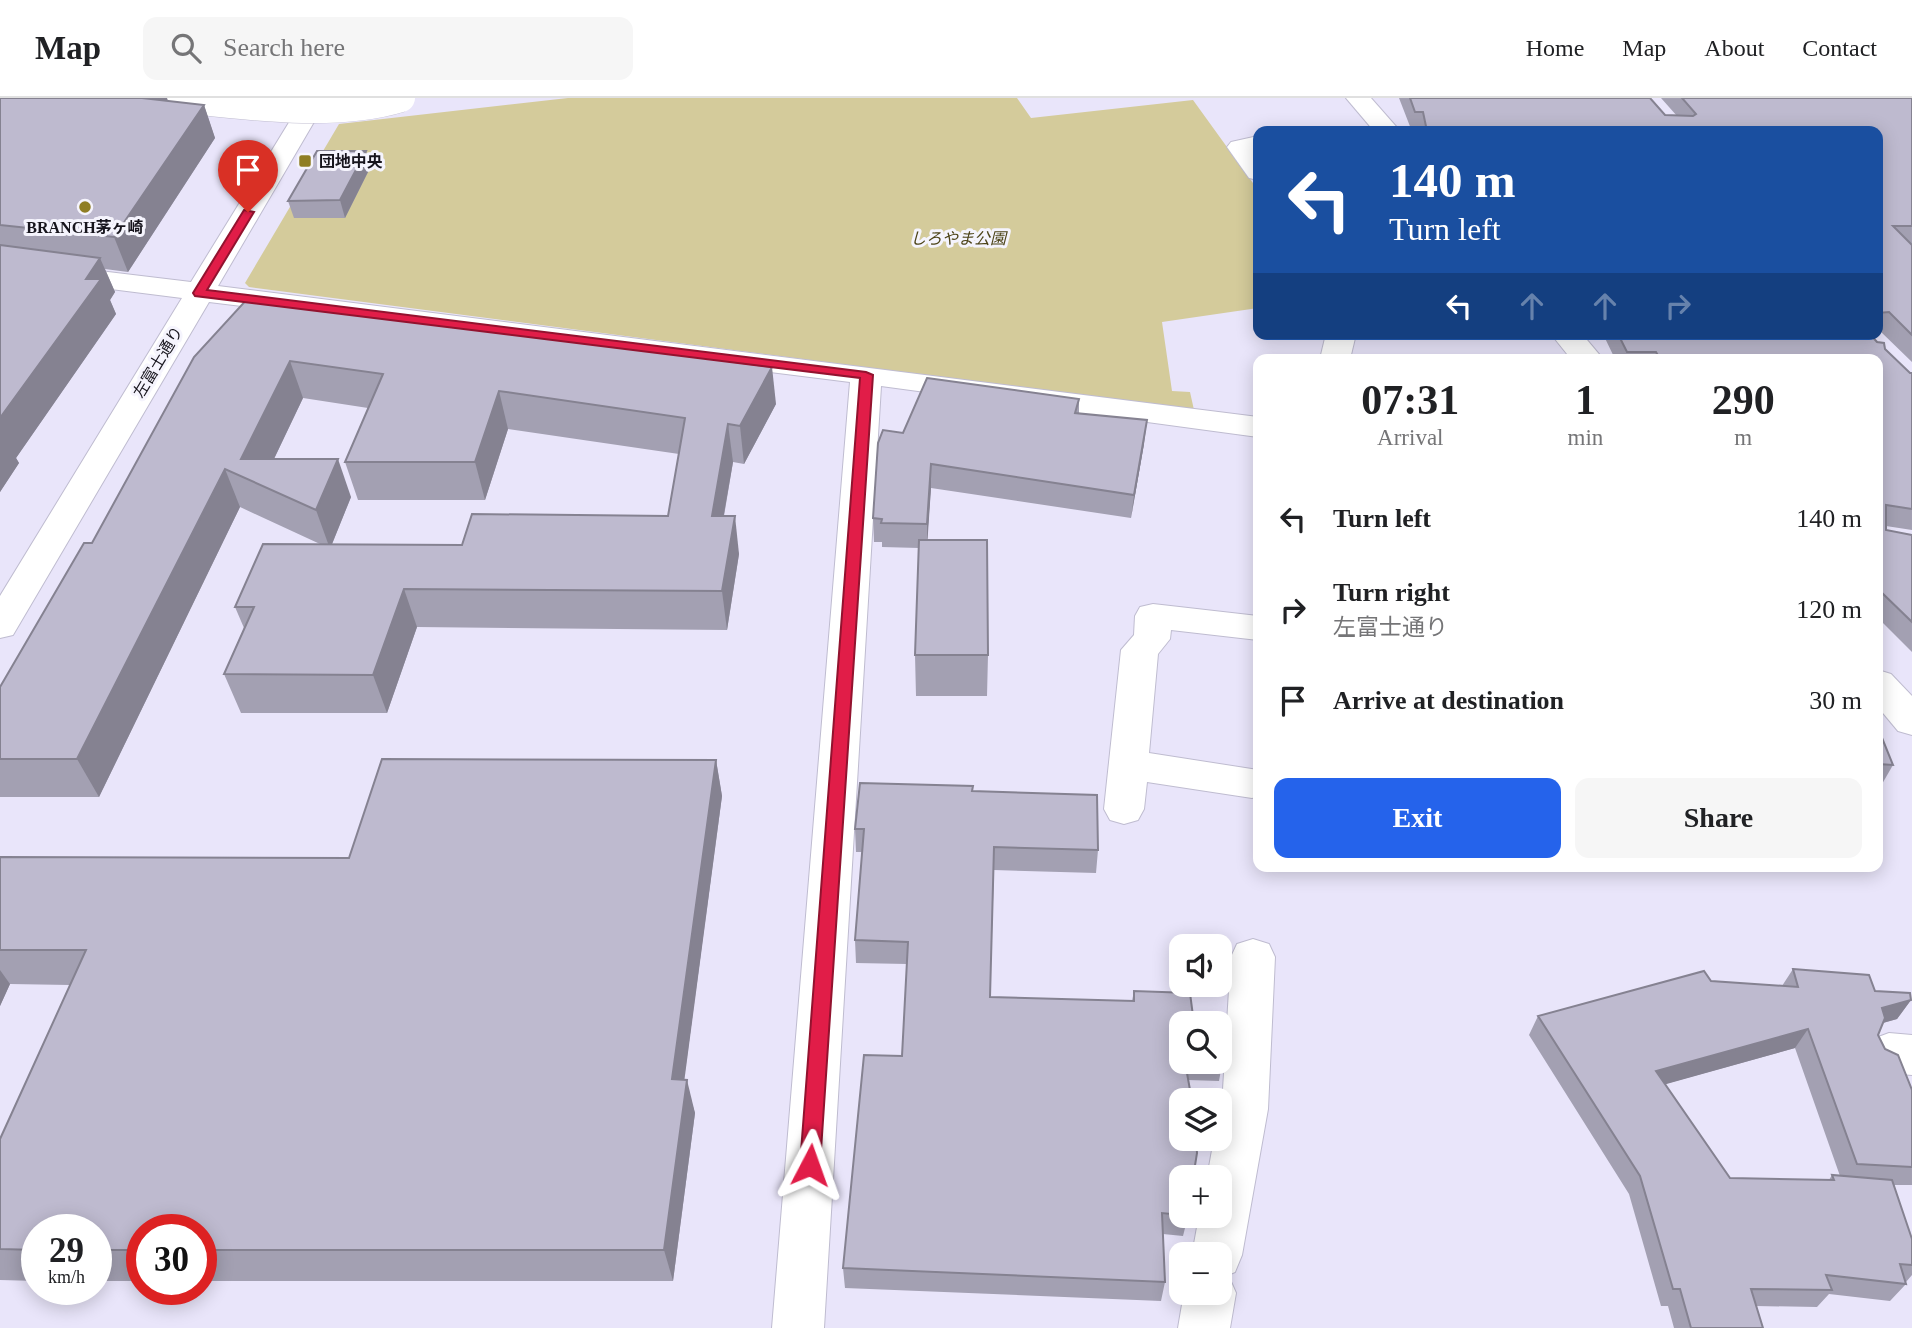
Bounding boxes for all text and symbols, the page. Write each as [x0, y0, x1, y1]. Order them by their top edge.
search box [143, 17, 633, 80]
icon: search [167, 29, 205, 67]
text: Map [35, 30, 101, 66]
text: Search here [223, 33, 345, 62]
text: Home [1526, 35, 1584, 61]
text: Map [1622, 35, 1666, 61]
text: About [1704, 35, 1764, 61]
text: Contact [1802, 35, 1877, 61]
pin [218, 140, 278, 212]
icon: arrive [229, 151, 267, 189]
marker: 団地中央 [297, 153, 313, 169]
place label: 団地中央 [319, 153, 383, 170]
text: 140 m [1389, 153, 1516, 208]
icon: left [1274, 154, 1365, 245]
marker: BRANCH茅ヶ崎 [77, 199, 93, 215]
text: Turn left [1389, 211, 1501, 247]
place label: BRANCH茅ヶ崎 [26, 219, 144, 236]
park label: しろやま公園 [910, 230, 1008, 247]
icon: left [1440, 287, 1478, 325]
icon: ahead [1513, 287, 1551, 325]
icon: ahead [1586, 287, 1624, 325]
icon: right [1659, 287, 1697, 325]
street label: 左富士通り [130, 323, 186, 401]
text: 07:31 [1361, 377, 1459, 423]
text: 1 [1575, 377, 1596, 423]
text: 290 [1712, 377, 1775, 423]
text: Arrival [1377, 425, 1444, 450]
text: min [1568, 425, 1603, 450]
text: m [1734, 425, 1752, 450]
icon: left [1274, 500, 1312, 538]
text: Turn left [1333, 504, 1431, 533]
text: 140 m [1796, 504, 1862, 533]
text: Turn right [1333, 578, 1450, 607]
icon: right [1274, 591, 1312, 629]
text: 120 m [1796, 595, 1862, 624]
text: 左富士通り [1333, 615, 1448, 640]
icon: arrive [1274, 682, 1312, 720]
text: Arrive at destination [1333, 686, 1564, 715]
text: 30 m [1809, 686, 1862, 715]
button: Exit [1274, 778, 1561, 858]
button: Share [1575, 778, 1862, 858]
map controls [1169, 934, 1232, 1305]
button: sound [1169, 934, 1232, 997]
button: search [1169, 1011, 1232, 1074]
button: layers [1169, 1088, 1232, 1151]
position arrow [773, 1128, 847, 1202]
button: + [1169, 1165, 1232, 1228]
speed limit sign: 30 [126, 1214, 217, 1305]
text: 29 [49, 1231, 84, 1270]
button: − [1169, 1242, 1232, 1305]
text: km/h [48, 1267, 85, 1287]

